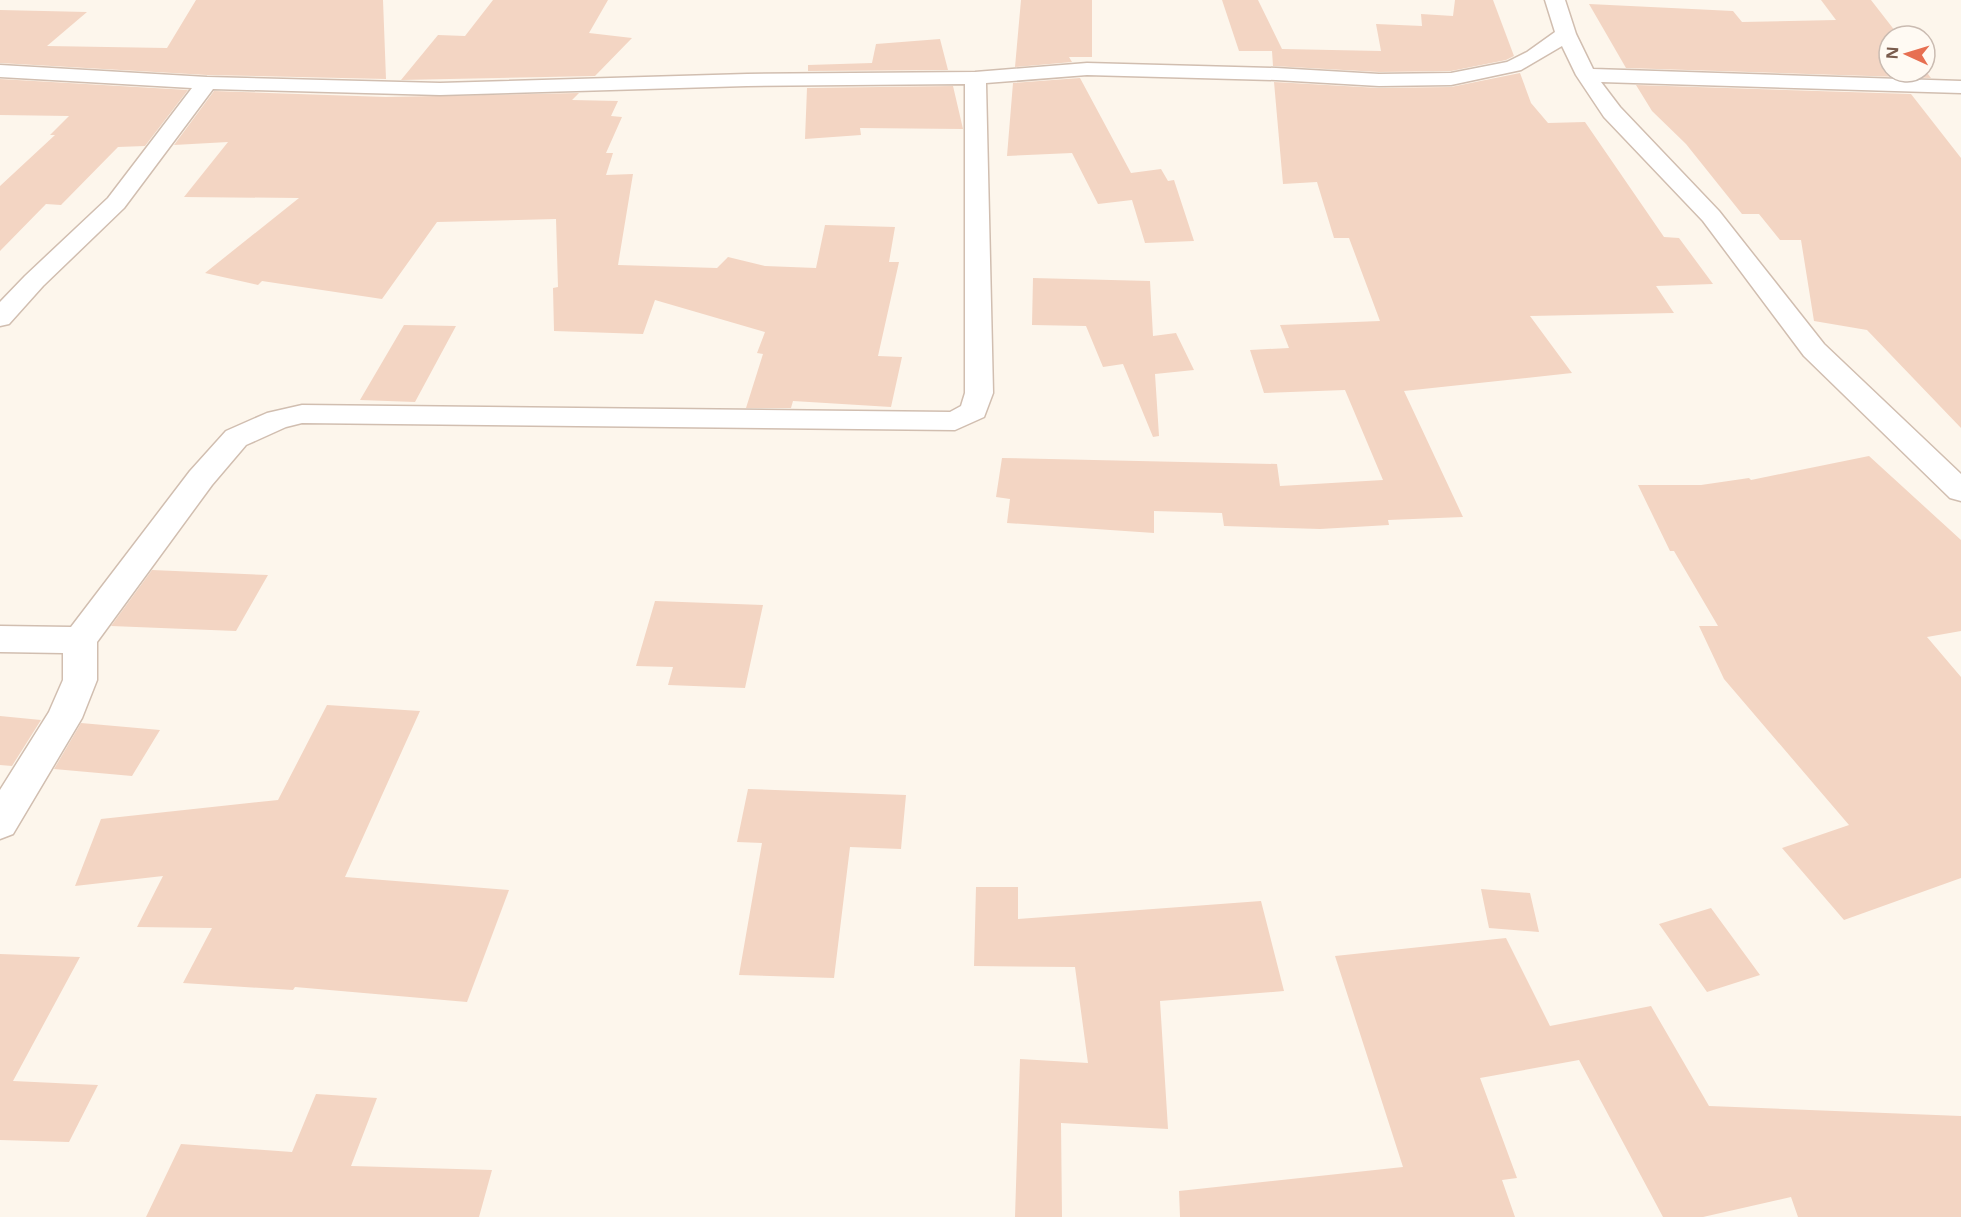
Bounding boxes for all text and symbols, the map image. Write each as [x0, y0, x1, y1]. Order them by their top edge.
north arrow [1877, 24, 1937, 84]
text: N [1881, 46, 1903, 60]

